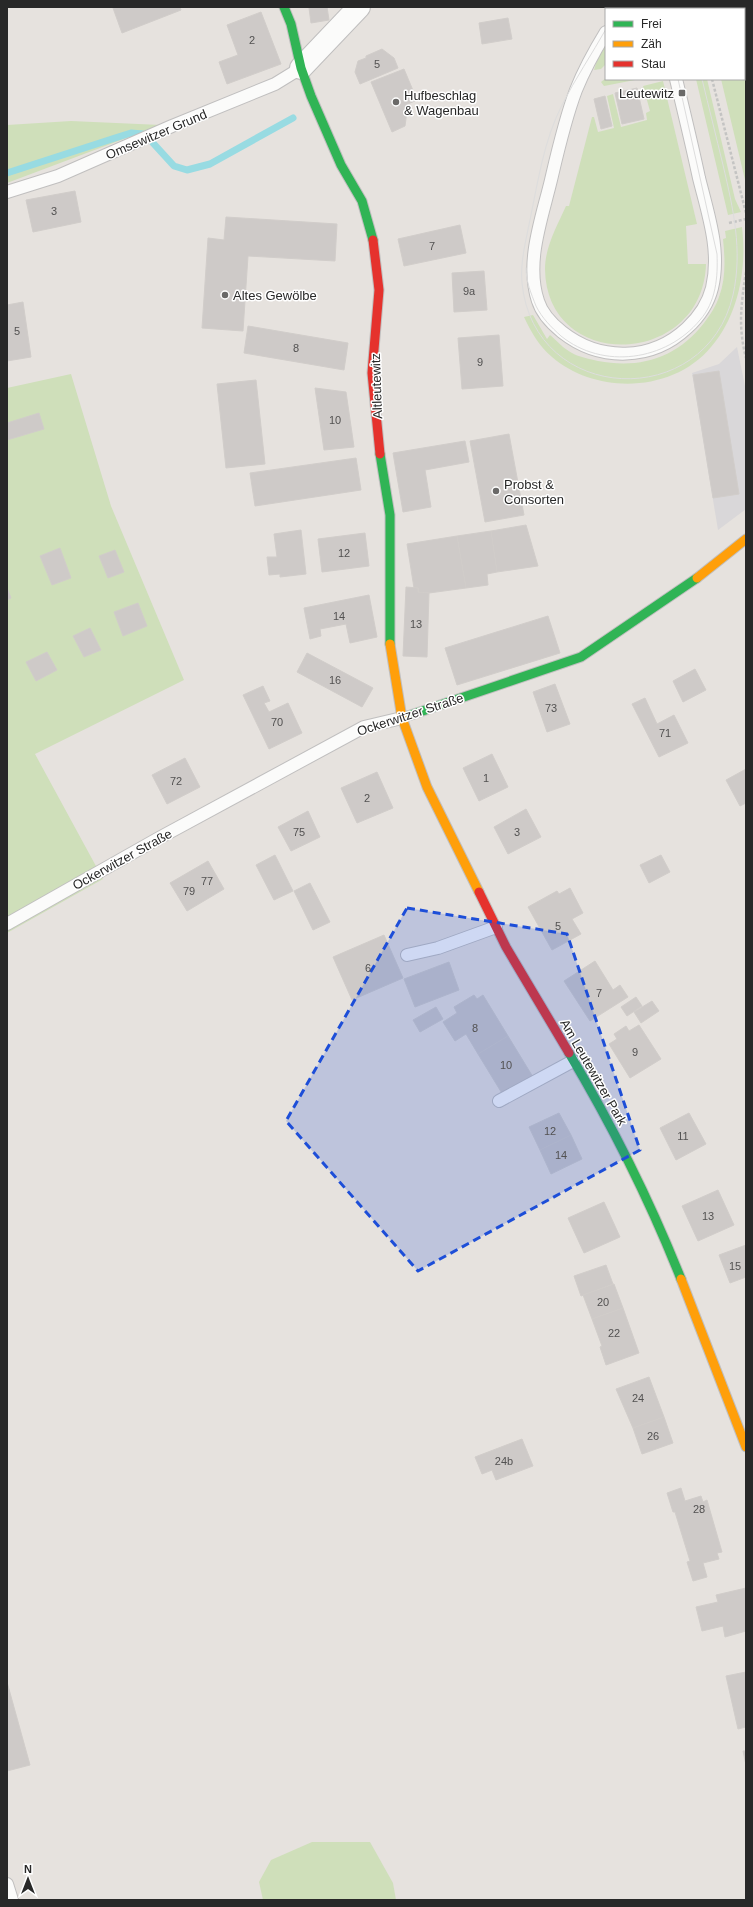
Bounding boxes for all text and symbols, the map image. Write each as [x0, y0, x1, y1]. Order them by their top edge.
legend [605, 8, 745, 80]
text: Frei [641, 17, 662, 31]
house number: 2 [249, 34, 255, 46]
text: Zäh [641, 37, 662, 51]
text: Stau [641, 57, 666, 71]
house number: 5 [374, 58, 380, 70]
place label: Leutewitz [619, 86, 674, 101]
place label: Hufbeschlag & Wagenbau [404, 88, 479, 118]
marker: Leutewitz [677, 88, 687, 98]
marker: Hufbeschlag & Wagenbau [391, 97, 401, 107]
street label: Omsewitzer Grund [103, 106, 209, 163]
house number: 3 [51, 205, 57, 217]
house number: 7 [429, 240, 435, 252]
house number: 9a [463, 285, 476, 297]
place label: Altes Gewölbe [233, 288, 317, 303]
marker: Altes Gewölbe [220, 290, 230, 300]
house number: 5 [14, 325, 20, 337]
house number: 8 [293, 342, 299, 354]
street label: Altleutewitz [368, 353, 385, 419]
house number: 9 [477, 356, 483, 368]
house number: 10 [329, 414, 341, 426]
place label: Probst & Consorten [504, 477, 564, 507]
marker: Probst & Consorten [491, 486, 501, 496]
house number: 12 [338, 547, 350, 559]
house number: 14 [333, 610, 345, 622]
house number: 13 [410, 618, 422, 630]
house number: 16 [329, 674, 341, 686]
street label: Ockerwitzer Straße [355, 690, 465, 739]
house number: 73 [545, 702, 557, 714]
house number: 70 [271, 716, 283, 728]
house number: 71 [659, 727, 671, 739]
house number: 1 [483, 772, 489, 784]
house number: 72 [170, 775, 182, 787]
house number: 2 [364, 792, 370, 804]
street label: Ockerwitzer Straße [70, 826, 175, 893]
house number: 75 [293, 826, 305, 838]
house number: 3 [514, 826, 520, 838]
house number: 77 [201, 875, 213, 887]
house number: 79 [183, 885, 195, 897]
house number: 5 [555, 920, 561, 932]
house number: 6 [365, 962, 371, 974]
house number: 7 [596, 987, 602, 999]
street label: Am Leutewitzer Park [557, 1017, 630, 1128]
house number: 8 [472, 1022, 478, 1034]
house number: 9 [632, 1046, 638, 1058]
house number: 10 [500, 1059, 512, 1071]
house number: 12 [544, 1125, 556, 1137]
house number: 11 [677, 1130, 689, 1142]
house number: 14 [555, 1149, 567, 1161]
house number: 13 [702, 1210, 714, 1222]
house number: 15 [729, 1260, 741, 1272]
house number: 20 [597, 1296, 609, 1308]
house number: 22 [608, 1327, 620, 1339]
house number: 24 [632, 1392, 644, 1404]
house number: 26 [647, 1430, 659, 1442]
house number: 24b [495, 1455, 513, 1467]
house number: 28 [693, 1503, 705, 1515]
north arrow [8, 1859, 48, 1899]
text: N [24, 1863, 32, 1875]

